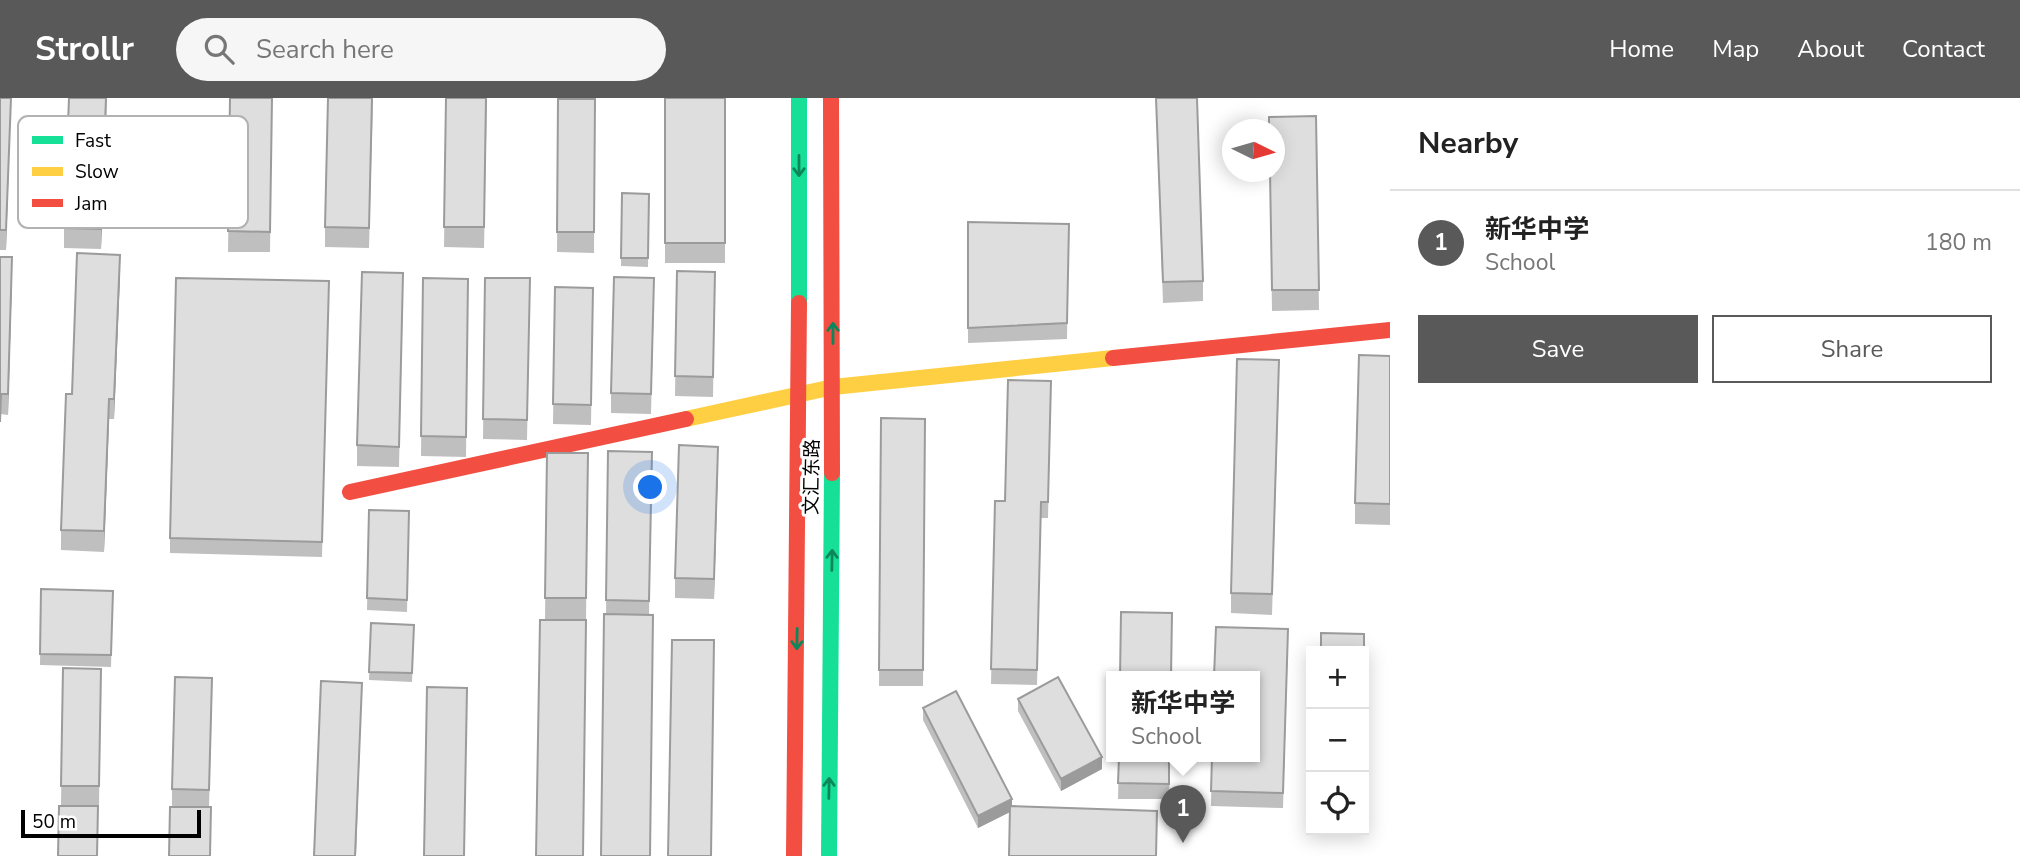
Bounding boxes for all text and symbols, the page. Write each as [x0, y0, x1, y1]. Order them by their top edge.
search box [176, 18, 666, 81]
text: Strollr [35, 27, 134, 72]
icon: search [200, 30, 238, 68]
text: Search here [256, 32, 394, 67]
text: Home [1609, 33, 1674, 65]
text: Map [1712, 33, 1759, 65]
text: About [1797, 33, 1864, 65]
text: Contact [1902, 33, 1985, 65]
legend [18, 116, 248, 228]
north arrow [1222, 119, 1285, 182]
text: Nearby [1418, 123, 1518, 164]
text: Fast [75, 128, 111, 154]
one-way arrow [792, 154, 806, 177]
text: Slow [75, 159, 119, 185]
text: Jam [74, 191, 108, 217]
text: 新华中学 [1485, 212, 1589, 247]
text: 1 [1434, 227, 1448, 258]
text: 180 m [1925, 227, 1992, 258]
text: School [1485, 247, 1555, 278]
button: Save [1418, 315, 1698, 383]
button: Share [1712, 315, 1992, 383]
one-way arrow [826, 322, 840, 345]
street label: 文汇东路 [798, 439, 826, 515]
your location [633, 470, 667, 504]
one-way arrow [825, 549, 839, 572]
one-way arrow [790, 627, 803, 650]
map controls [1306, 646, 1369, 835]
button: + [1306, 646, 1369, 709]
popup [1106, 671, 1260, 762]
text: 新华中学 [1131, 686, 1235, 721]
button: − [1306, 709, 1369, 772]
text: School [1131, 721, 1201, 752]
button: locate [1306, 772, 1369, 835]
one-way arrow [822, 777, 836, 800]
pin: 1 [1160, 785, 1206, 843]
scale bar [21, 807, 201, 839]
text: 50 m [32, 809, 76, 835]

